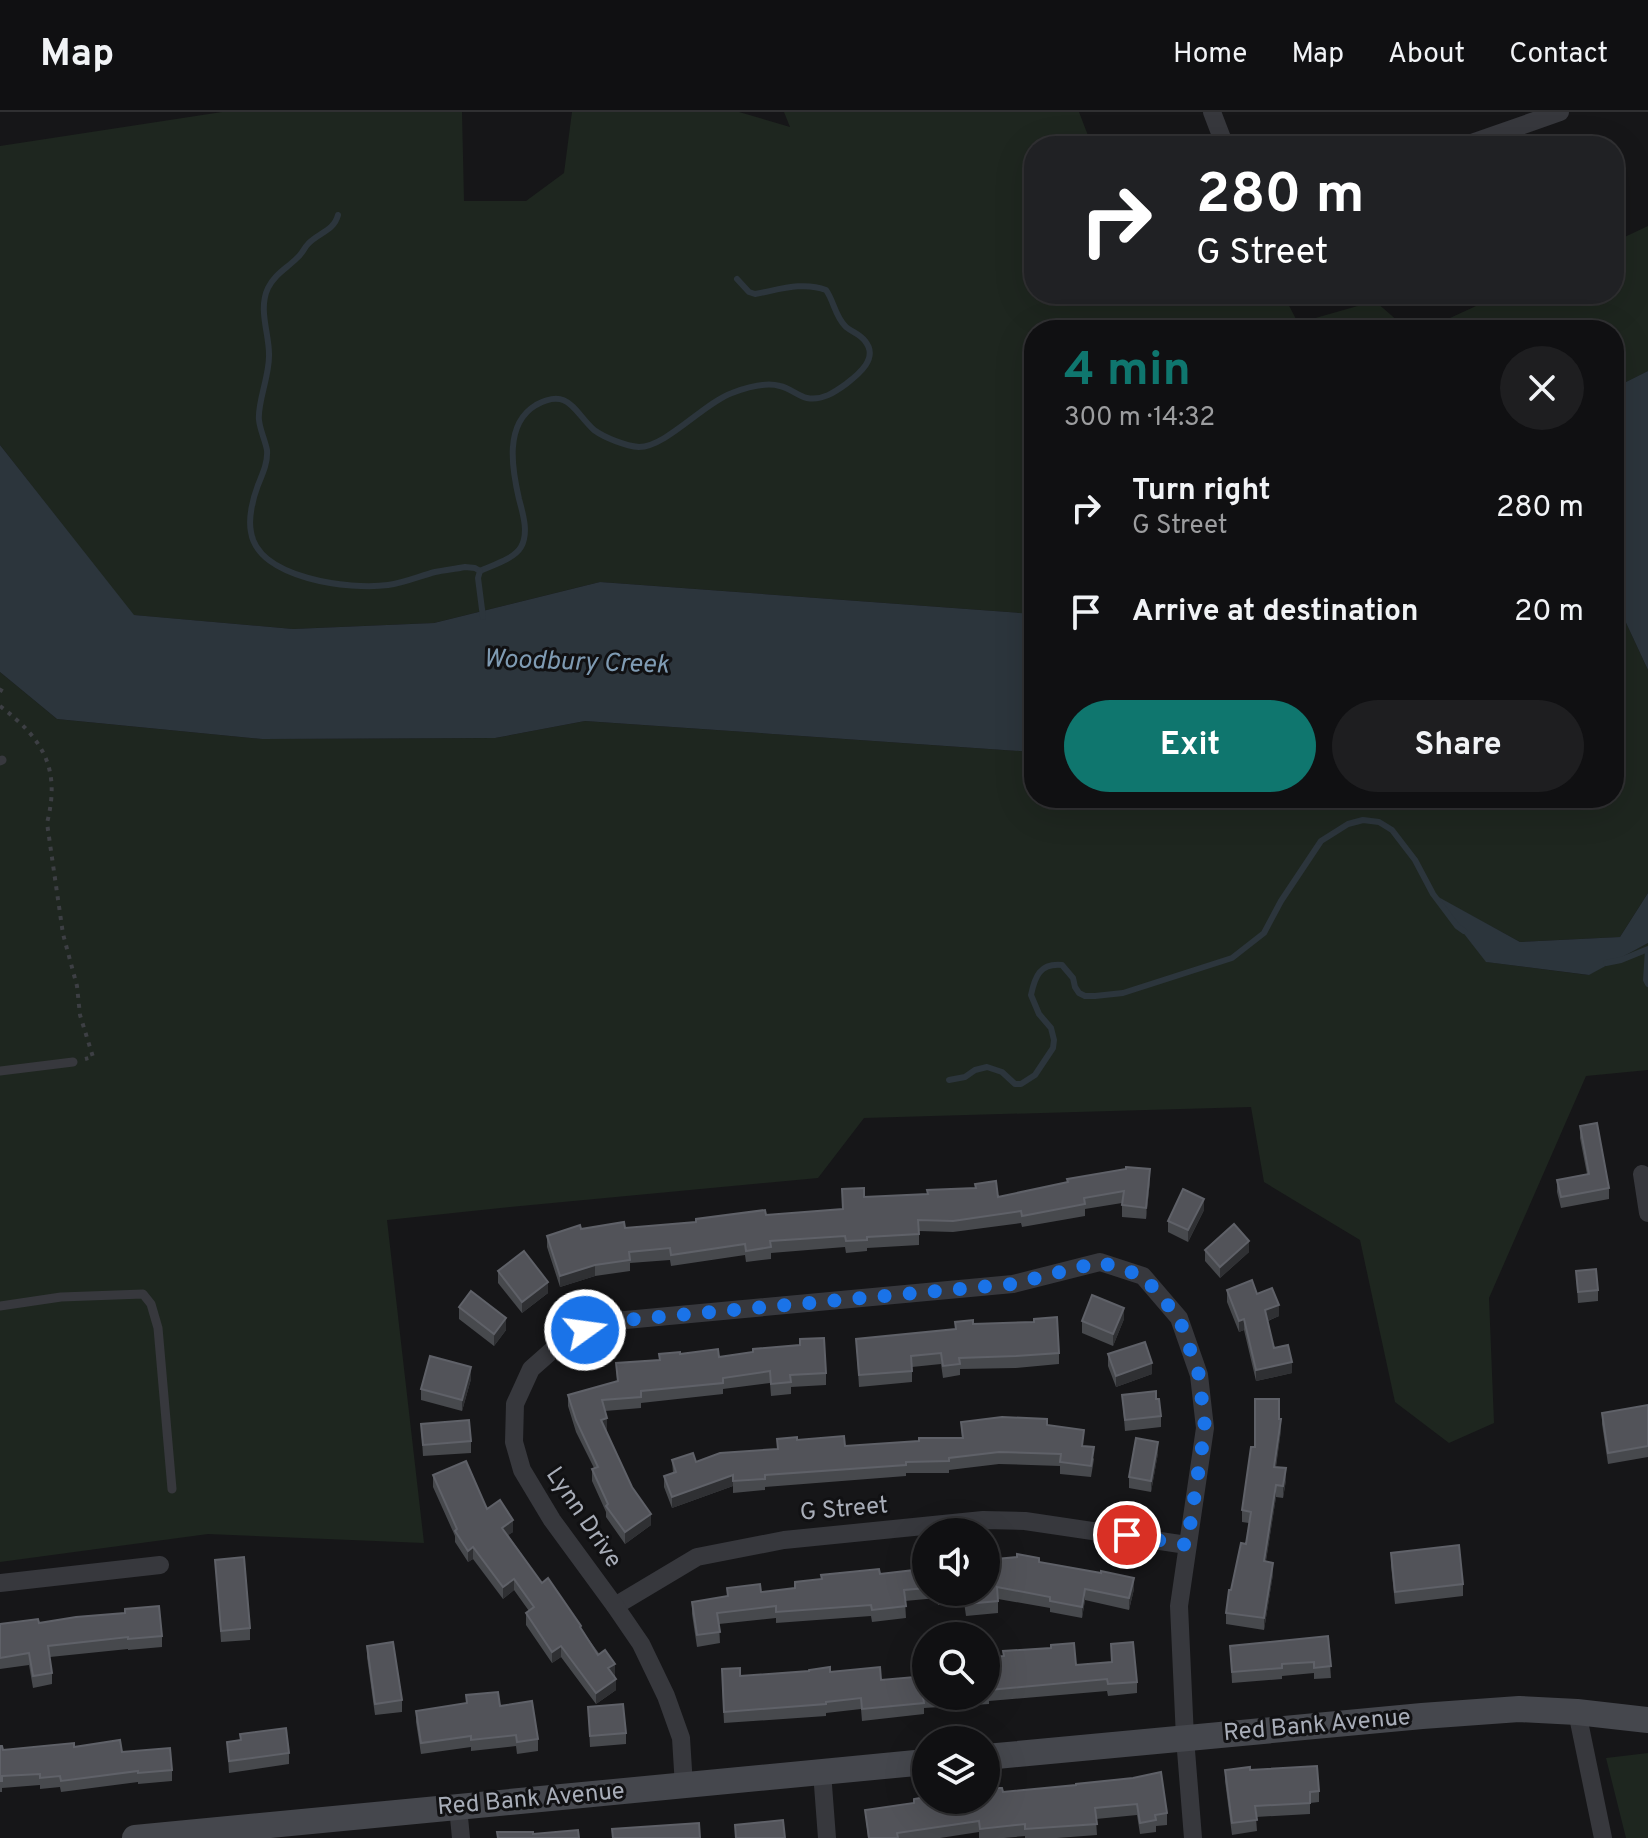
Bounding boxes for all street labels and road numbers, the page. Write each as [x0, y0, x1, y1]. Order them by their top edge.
street label: Lynn Drive [538, 1462, 628, 1574]
street label: G Street [799, 1491, 889, 1529]
street label: Red Bank Avenue [1222, 1703, 1412, 1749]
street label: Red Bank Avenue [436, 1777, 626, 1823]

